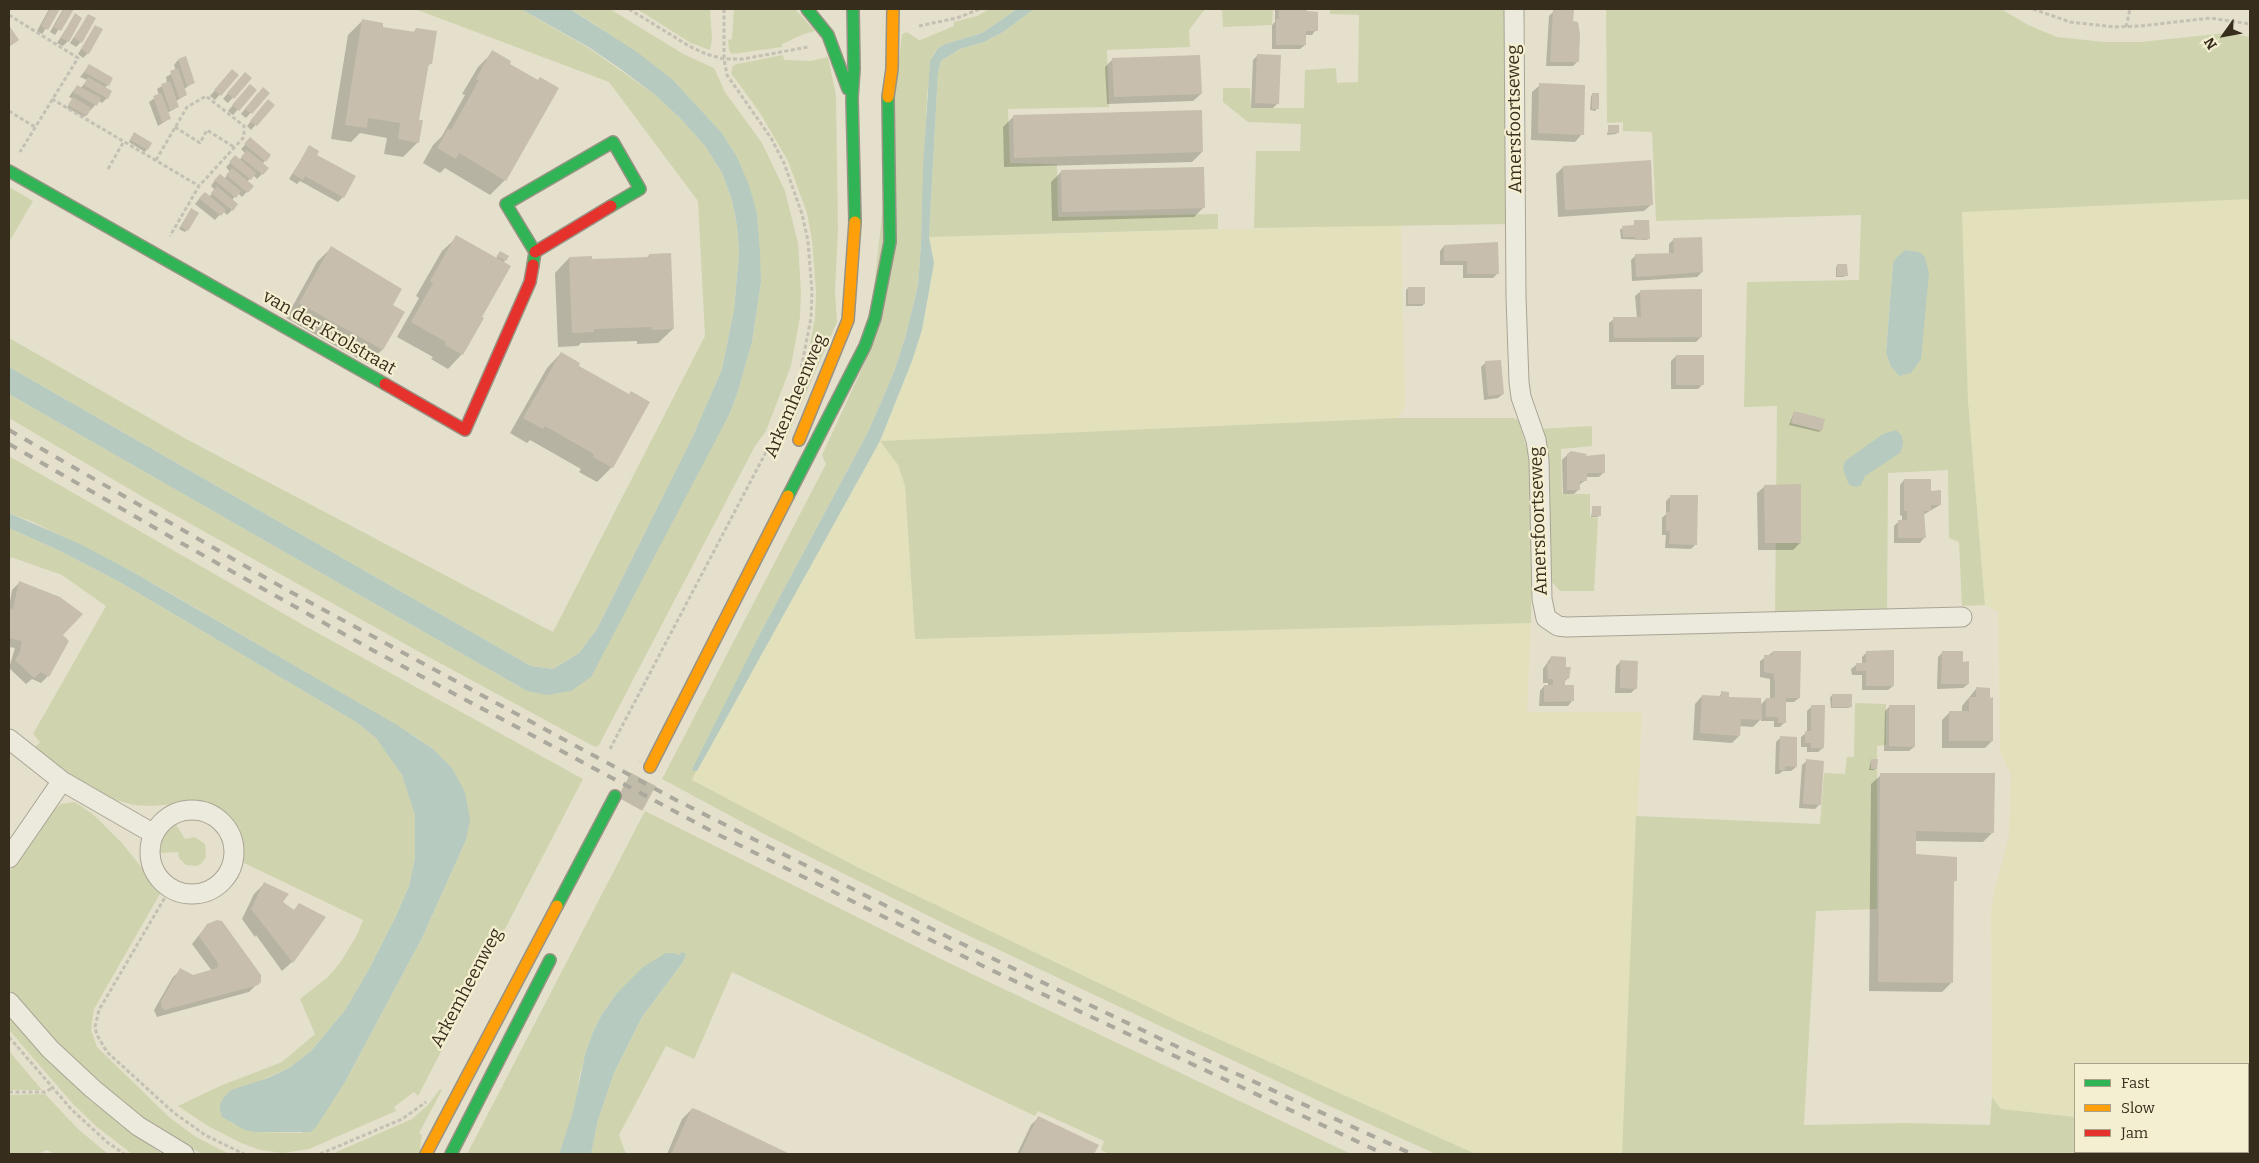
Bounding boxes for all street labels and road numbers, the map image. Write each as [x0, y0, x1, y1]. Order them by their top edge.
street label: Amersfoortseweg [1503, 44, 1527, 194]
street label: van der Krolstraat [259, 286, 399, 380]
street label: Arkemheenweg [760, 331, 832, 461]
street label: Amersfoortseweg [1526, 446, 1552, 596]
street label: Arkemheenweg [426, 924, 508, 1052]

